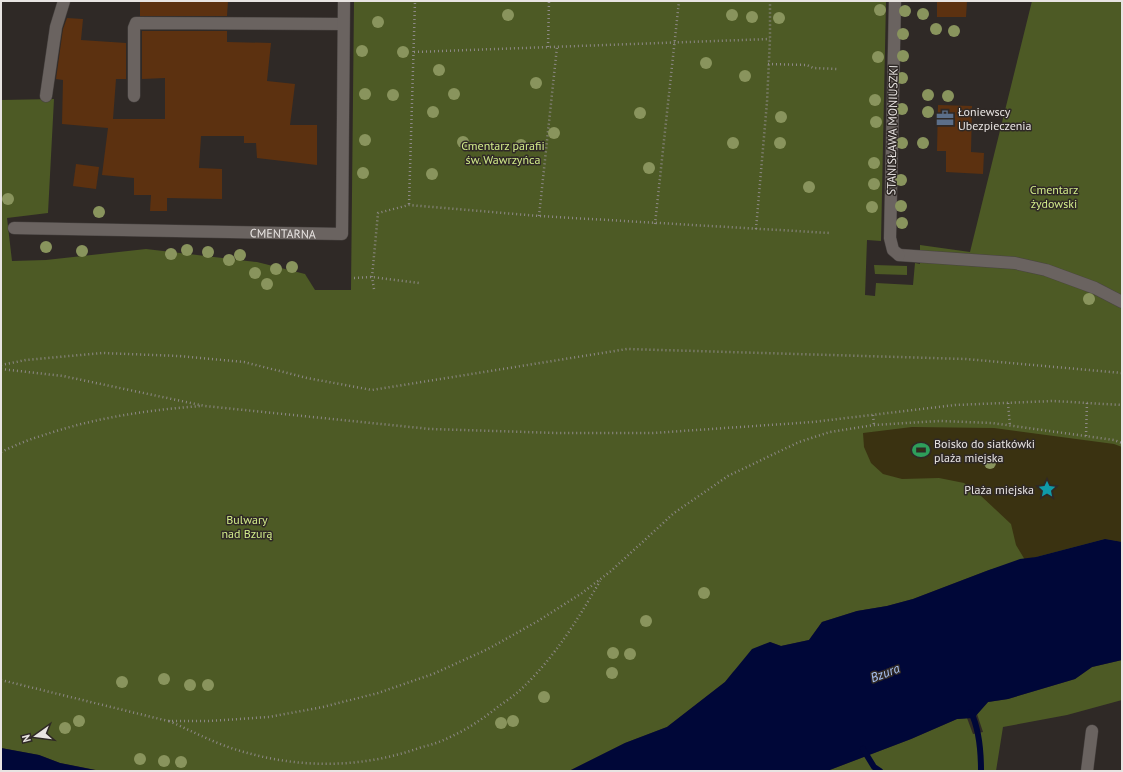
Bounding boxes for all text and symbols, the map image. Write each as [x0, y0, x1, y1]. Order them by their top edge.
street label: STANISŁAWA MONIUSZKI [883, 65, 901, 195]
place label: Łoniewscy Ubezpieczenia [958, 104, 1032, 133]
office icon: Łoniewscy Ubezpieczenia [935, 108, 955, 128]
park label: Cmentarz parafii św. Wawrzyńca [461, 138, 545, 167]
park label: Cmentarz żydowski [1030, 182, 1078, 211]
street label: CMENTARNA [250, 225, 316, 241]
place label: Boisko do siatkówki plaża miejska [934, 436, 1035, 465]
sports icon: Boisko do siatkówki plaża miejska [911, 440, 931, 460]
place icon: Plaża miejska [1037, 479, 1057, 499]
place label: Plaża miejska [964, 482, 1034, 497]
park label: Bulwary nad Bzurą [221, 512, 273, 541]
water label: Bzura [868, 659, 903, 686]
north arrow [16, 716, 56, 756]
text: N [19, 733, 34, 744]

